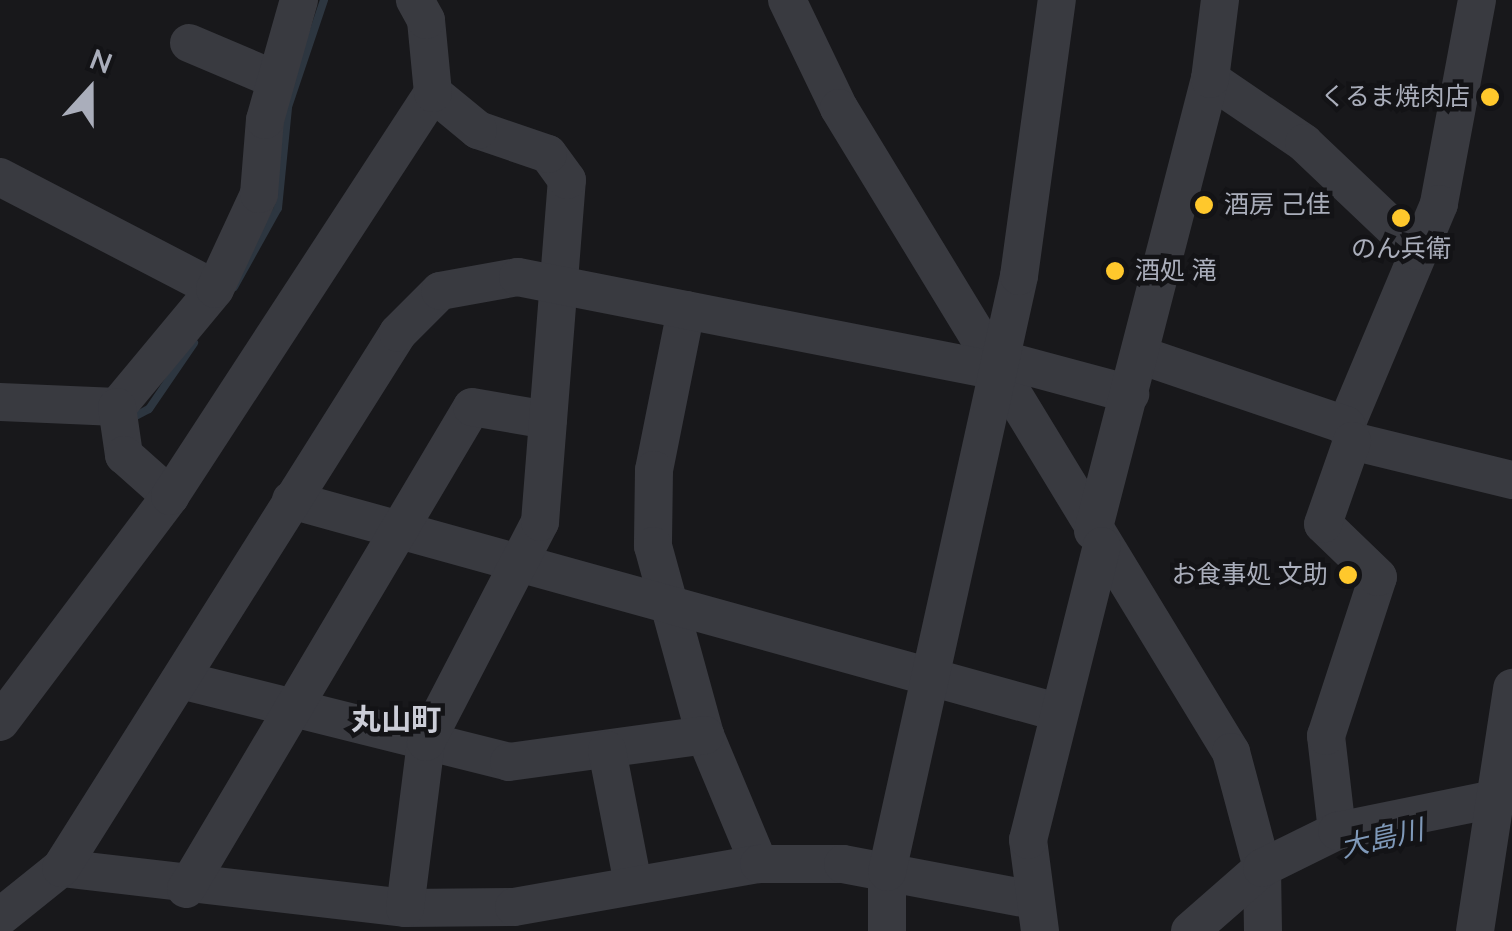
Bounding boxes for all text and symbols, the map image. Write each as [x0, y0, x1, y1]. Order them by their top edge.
north arrow [40, 40, 140, 140]
text: N [84, 40, 117, 83]
place label: くるま焼肉店 [1320, 82, 1470, 112]
marker: くるま焼肉店 [1479, 86, 1501, 108]
place label: 酒房 己佳 [1224, 190, 1330, 220]
marker: 酒房 己佳 [1193, 194, 1215, 216]
marker: のん兵衛 [1390, 207, 1412, 229]
place label: のん兵衛 [1351, 234, 1451, 264]
place label: 酒処 滝 [1135, 256, 1216, 286]
marker: 酒処 滝 [1104, 260, 1126, 282]
place label: お食事処 文助 [1172, 560, 1328, 590]
marker: お食事処 文助 [1337, 564, 1359, 586]
district label: 丸山町 [351, 703, 441, 739]
water label: 大島川 [1337, 813, 1427, 865]

